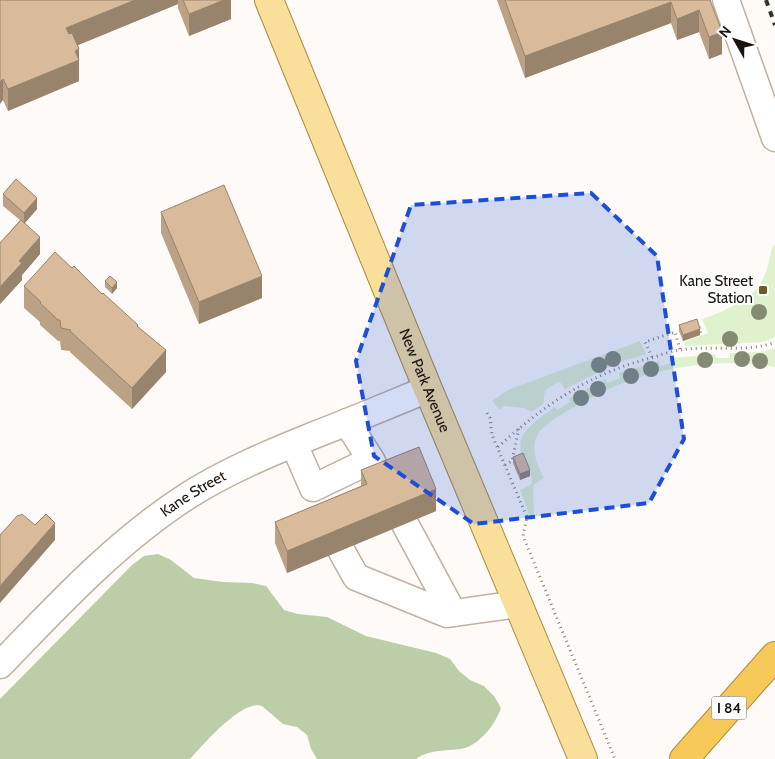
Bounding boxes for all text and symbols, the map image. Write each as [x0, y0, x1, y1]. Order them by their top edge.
north arrow [710, 15, 760, 65]
text: N [715, 22, 735, 41]
place label: Kane Street Station [679, 272, 753, 307]
marker: Kane Street Station [757, 284, 769, 296]
street label: New Park Avenue [395, 326, 454, 435]
street label: Kane Street [157, 467, 229, 521]
road number: I 84 [712, 696, 746, 720]

